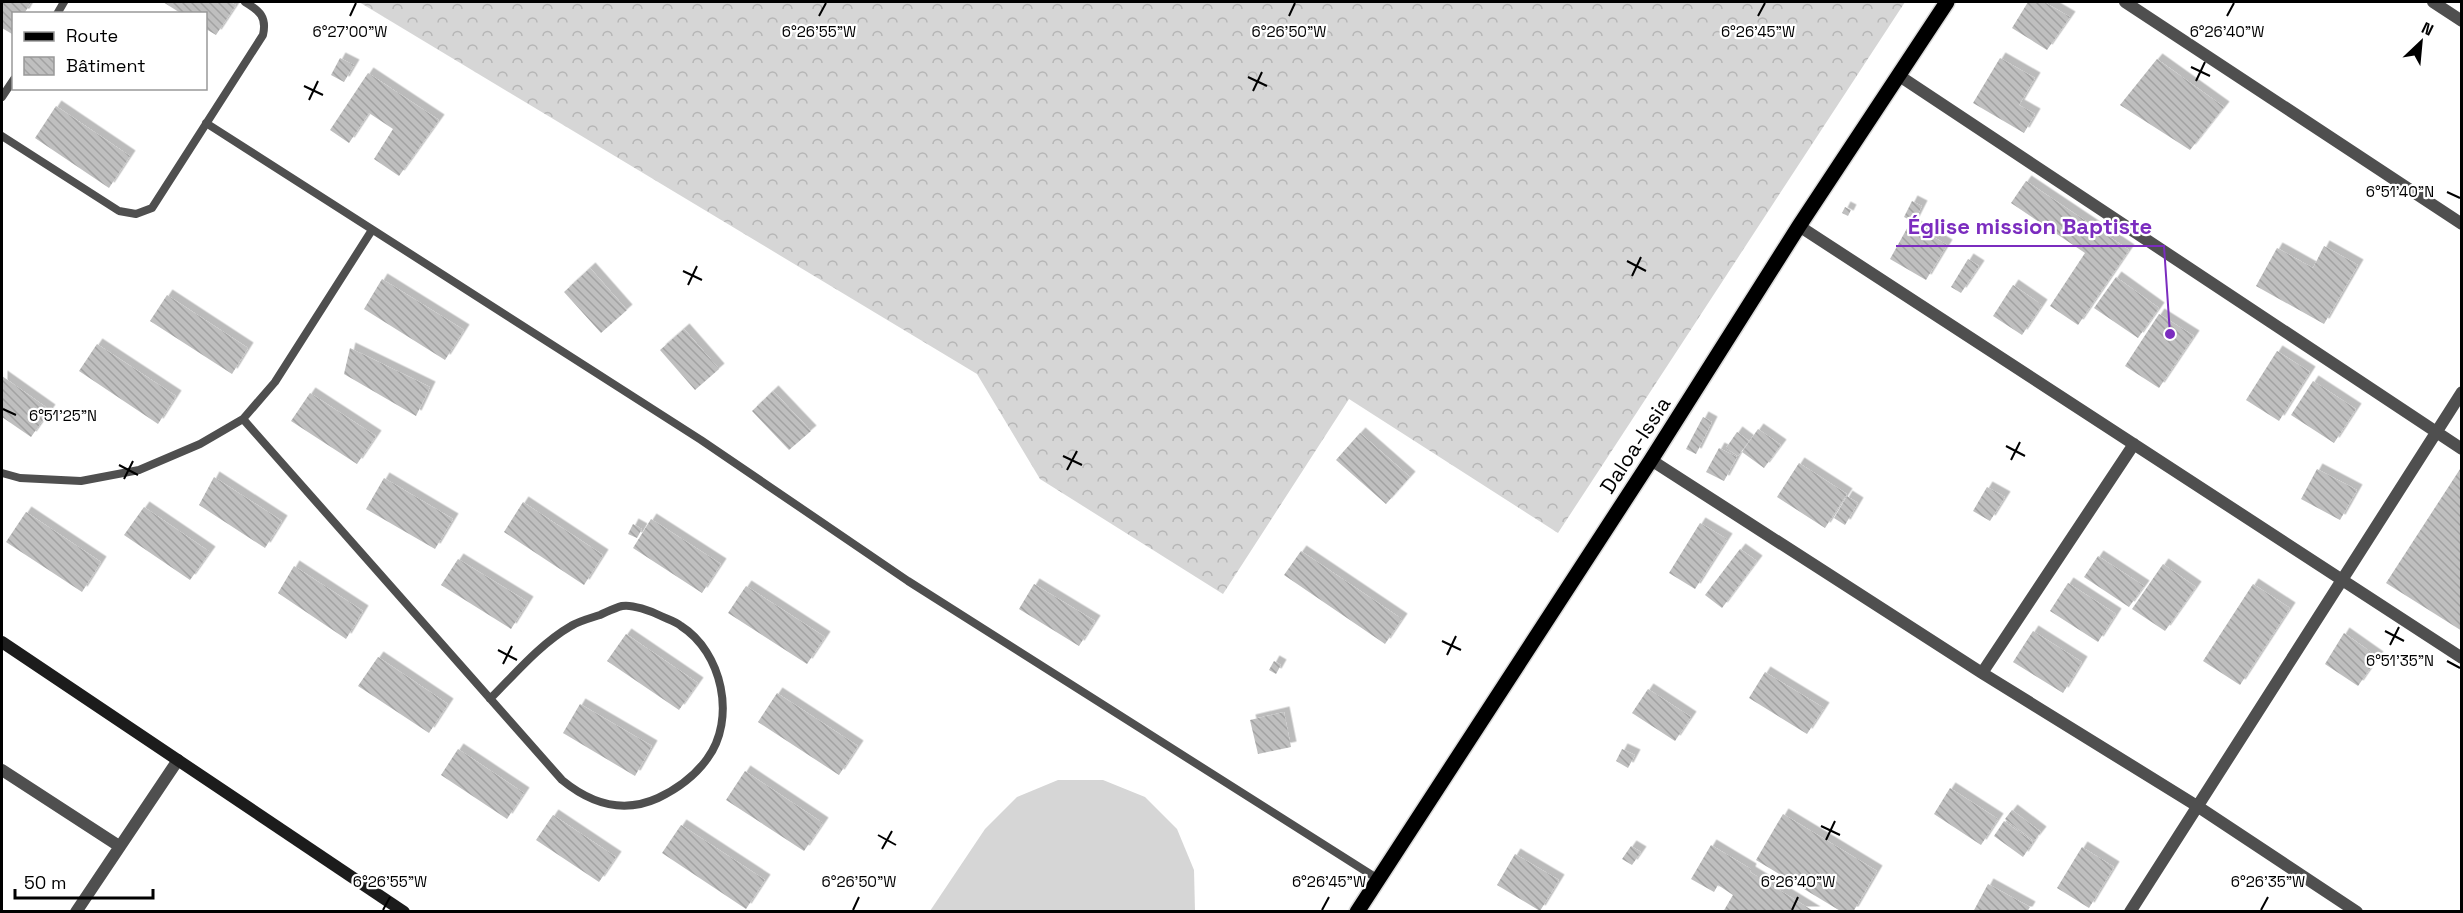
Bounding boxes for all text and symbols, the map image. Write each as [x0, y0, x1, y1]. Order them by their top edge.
legend [12, 12, 207, 90]
north arrow [2391, 12, 2451, 72]
text: N [2418, 17, 2437, 41]
text: 6°27'00"W [313, 22, 387, 41]
text: 6°26'55"W [782, 22, 856, 41]
text: 6°26'50"W [1252, 22, 1327, 41]
text: 6°26'45"W [1721, 22, 1795, 41]
text: 6°26'40"W [2190, 22, 2264, 41]
text: Route [66, 24, 118, 47]
text: Bâtiment [66, 54, 146, 77]
text: 6°51'40"N [2366, 182, 2434, 201]
callout: Église mission Baptiste [1896, 206, 2164, 246]
text: Église mission Baptiste [1908, 212, 2152, 240]
street label: Daloa-Issia [1594, 391, 1676, 499]
text: 6°51'25"N [29, 406, 97, 425]
text: 6°51'35"N [2366, 651, 2434, 670]
scale bar [15, 862, 153, 900]
text: 50 m [24, 871, 66, 894]
text: 6°26'55"W [353, 872, 427, 891]
text: 6°26'50"W [822, 872, 897, 891]
text: 6°26'45"W [1292, 872, 1366, 891]
text: 6°26'40"W [1761, 872, 1835, 891]
text: 6°26'35"W [2231, 872, 2305, 891]

